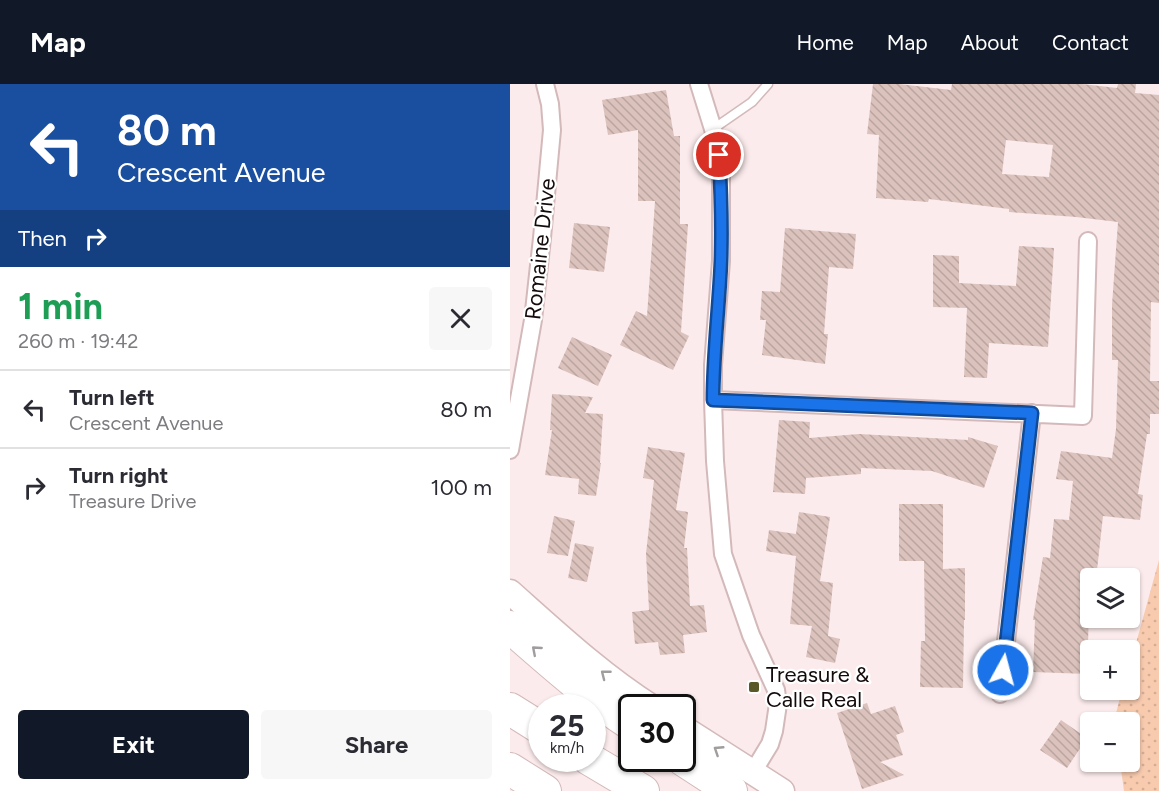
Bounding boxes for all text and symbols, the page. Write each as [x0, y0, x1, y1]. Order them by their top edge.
text: Map [30, 25, 86, 59]
text: Home [797, 30, 854, 55]
text: Map [887, 30, 928, 55]
text: About [961, 30, 1019, 55]
text: Contact [1052, 30, 1129, 55]
text: 80 m [117, 105, 217, 156]
icon: left [18, 108, 96, 186]
pin [693, 129, 744, 180]
icon: arrive [702, 138, 735, 171]
text: Crescent Avenue [117, 156, 326, 189]
street label: Romaine Drive [519, 177, 561, 321]
icon: right [79, 222, 112, 255]
text: Then [18, 225, 67, 252]
text: 1 min [18, 285, 103, 328]
button: close [429, 287, 492, 350]
text: 260 m · 19:42 [18, 329, 138, 353]
text: Turn left [69, 384, 155, 411]
icon: left [18, 393, 51, 426]
text: 80 m [440, 396, 492, 423]
text: Crescent Avenue [69, 411, 223, 435]
text: Turn right [69, 462, 168, 489]
icon: right [18, 471, 51, 504]
text: 100 m [431, 474, 492, 501]
text: Treasure Drive [69, 489, 196, 513]
map controls [1080, 568, 1140, 772]
button: layers [1080, 568, 1140, 628]
position arrow [971, 638, 1035, 702]
button: + [1080, 640, 1140, 700]
one-way arrow [532, 646, 543, 657]
place label: Treasure & Calle Real [766, 661, 869, 713]
one-way arrow [601, 671, 612, 682]
marker: Treasure & Calle Real [747, 680, 761, 694]
speed limit sign: 30 [618, 694, 696, 772]
text: 25 [550, 707, 584, 744]
button: Exit [18, 710, 249, 779]
button: Share [261, 710, 492, 779]
button: − [1080, 712, 1140, 772]
text: km/h [550, 739, 584, 757]
one-way arrow [714, 745, 724, 757]

